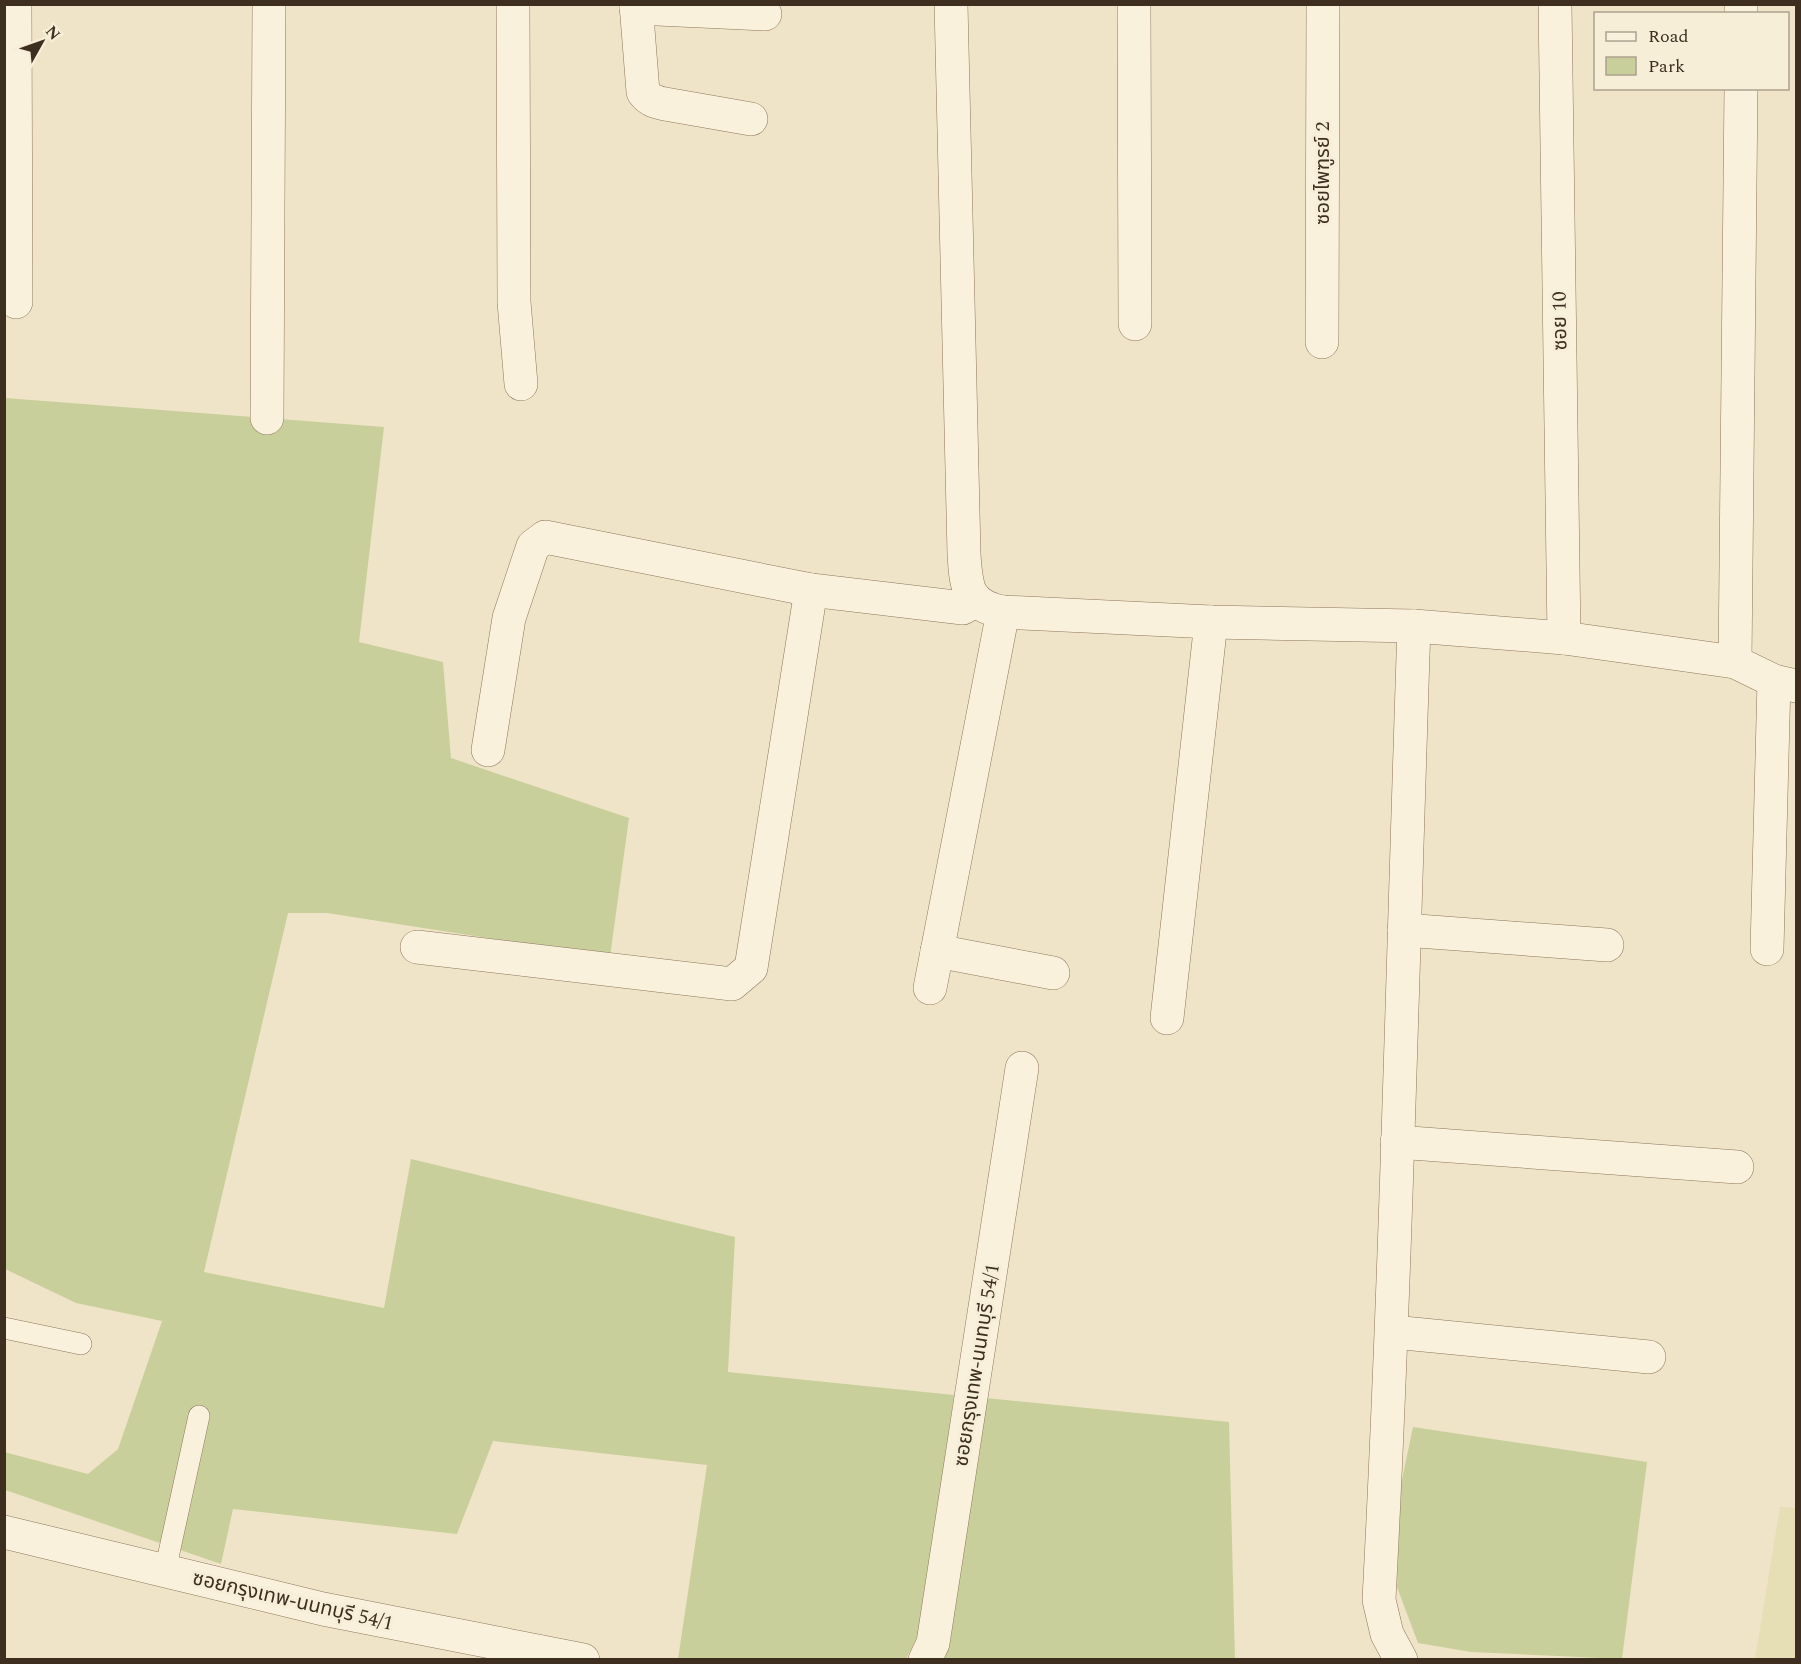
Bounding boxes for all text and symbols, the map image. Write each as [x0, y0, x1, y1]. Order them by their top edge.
north arrow [12, 12, 72, 72]
legend [1594, 12, 1789, 90]
text: N [39, 20, 66, 46]
text: Road [1648, 23, 1689, 50]
text: Park [1648, 53, 1685, 80]
street label: ซอยไพฑูรย์ 2 [1308, 121, 1338, 225]
street label: ซอย 10 [1544, 291, 1576, 351]
street label: ซอยกรุงเทพ-นนทบุรี 54/1 [946, 1262, 1008, 1469]
street label: ซอยกรุงเทพ-นนทบุรี 54/1 [190, 1563, 396, 1639]

